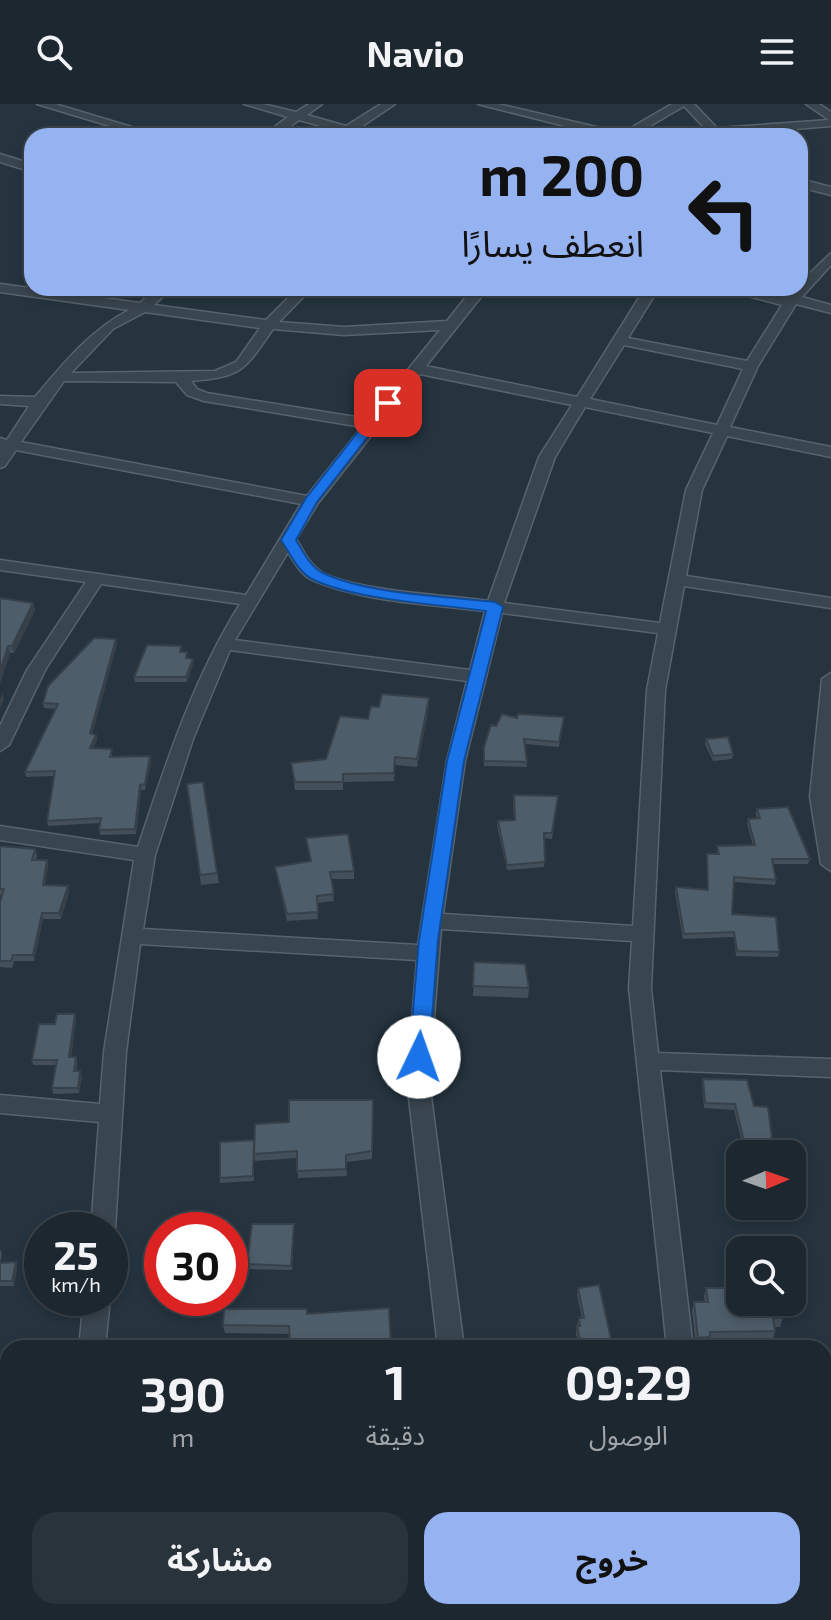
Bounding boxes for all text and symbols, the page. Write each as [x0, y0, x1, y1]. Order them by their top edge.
icon: search [32, 30, 76, 74]
icon: menu [755, 30, 799, 74]
text: Navio [367, 31, 464, 74]
text: 200 m [479, 140, 644, 207]
icon: left [672, 160, 776, 264]
text: انعطف يسارًا [461, 221, 644, 264]
pin [354, 369, 422, 437]
icon: arrive [366, 381, 410, 425]
position arrow [377, 1015, 461, 1099]
north arrow [726, 1140, 806, 1220]
map controls [726, 1140, 806, 1316]
speed limit sign: 30 [144, 1212, 248, 1316]
text: 25 [53, 1230, 99, 1278]
button: search [726, 1236, 806, 1316]
text: km/h [51, 1272, 101, 1296]
text: 1 [385, 1352, 406, 1410]
text: 09:29 [565, 1352, 692, 1410]
text: 390 [140, 1364, 226, 1422]
text: دقيقة [366, 1419, 425, 1450]
text: الوصول [589, 1419, 668, 1450]
text: m [171, 1421, 194, 1452]
button: مشاركة [32, 1512, 408, 1604]
button: خروج [424, 1512, 800, 1604]

